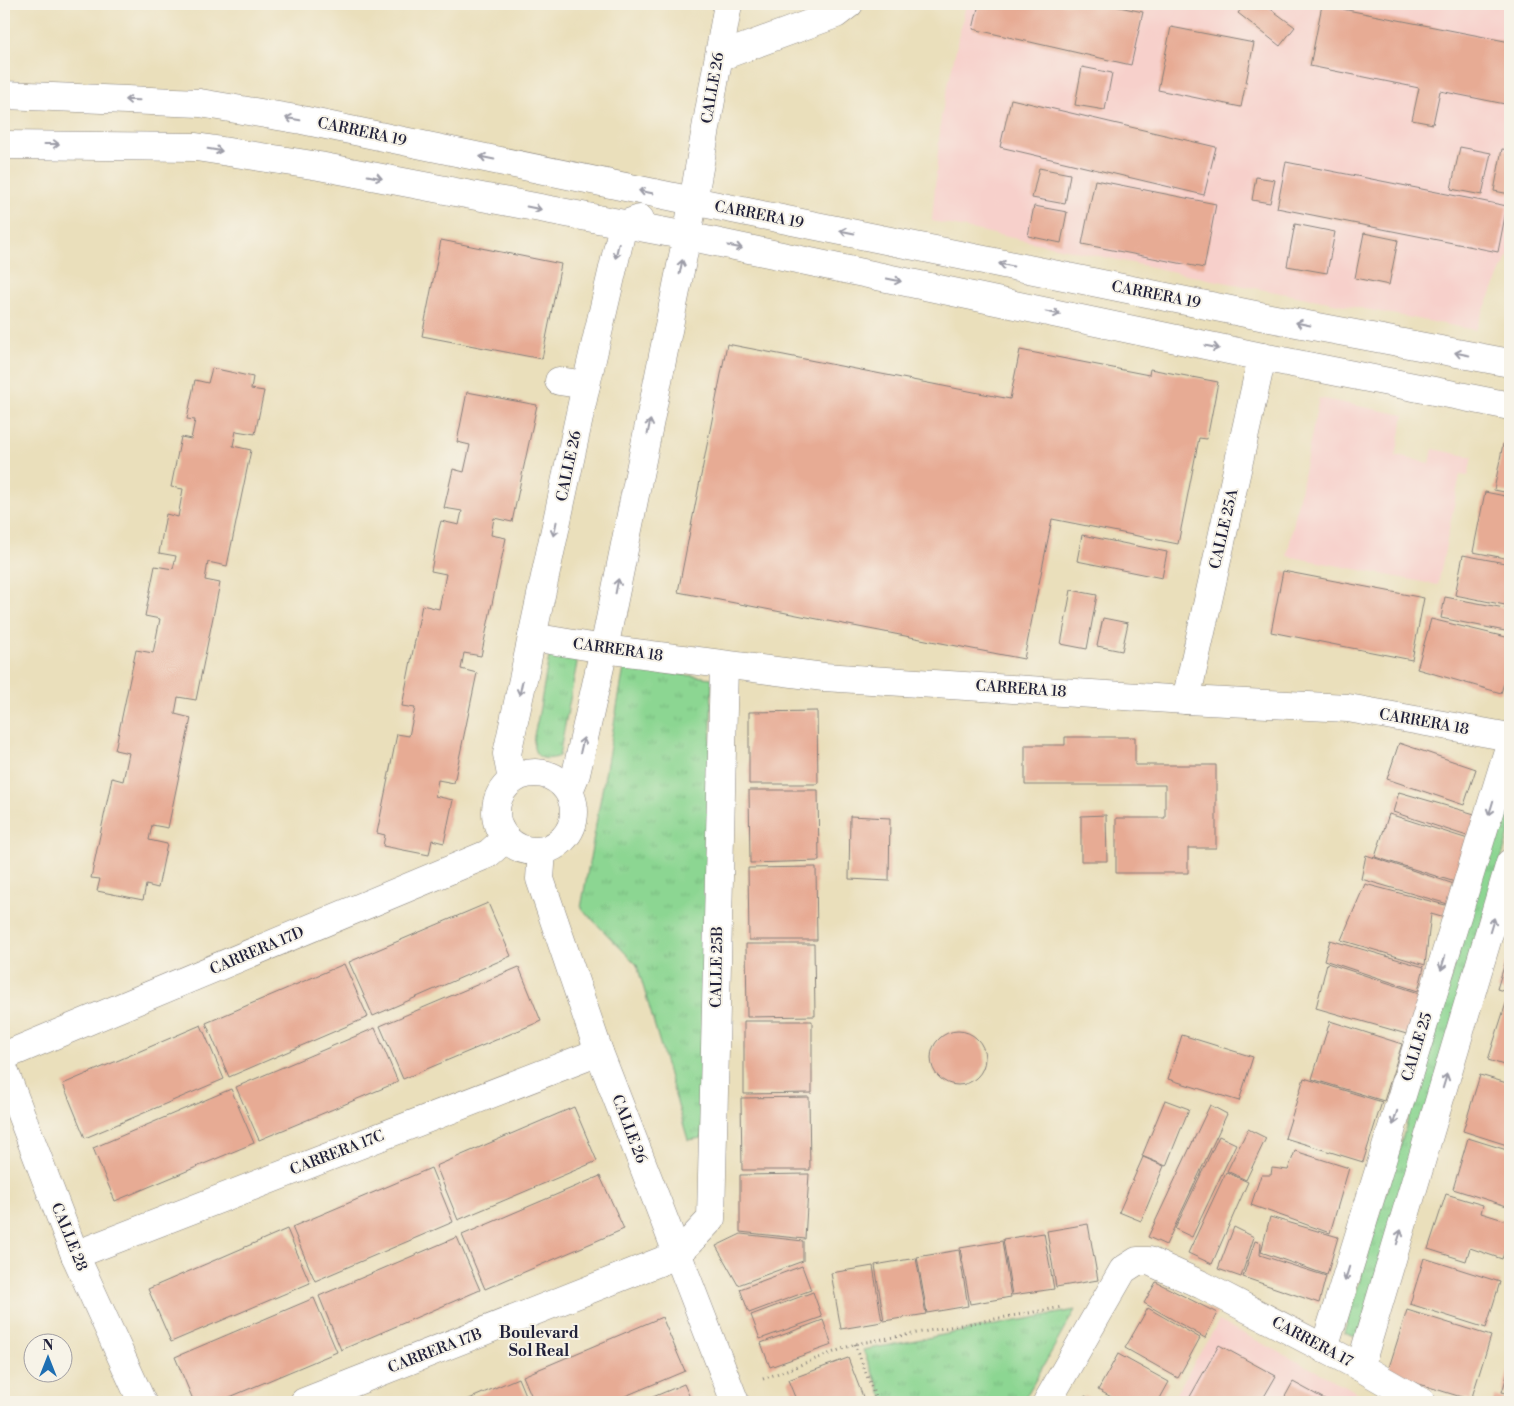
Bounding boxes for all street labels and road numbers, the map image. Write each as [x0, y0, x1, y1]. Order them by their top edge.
street label: CALLE 26 [697, 51, 729, 125]
street label: CARRERA 19 [316, 113, 408, 151]
street label: CARRERA 19 [713, 197, 805, 233]
street label: CARRERA 19 [1110, 277, 1202, 313]
street label: CALLE 26 [552, 429, 586, 503]
street label: CALLE 25A [1206, 486, 1243, 571]
street label: CARRERA 18 [572, 634, 664, 666]
street label: CARRERA 18 [975, 676, 1067, 702]
street label: CARRERA 18 [1378, 705, 1470, 739]
street label: CARRERA 17D [207, 923, 307, 979]
street label: CALLE 25B [707, 926, 727, 1008]
street label: CALLE 25 [1398, 1010, 1436, 1084]
street label: CALLE 26 [607, 1092, 651, 1166]
street label: CARRERA 17C [287, 1126, 387, 1180]
street label: CALLE 28 [47, 1200, 91, 1274]
street label: CARRERA 17 [1268, 1313, 1356, 1371]
street label: CARRERA 17B [385, 1324, 485, 1378]

